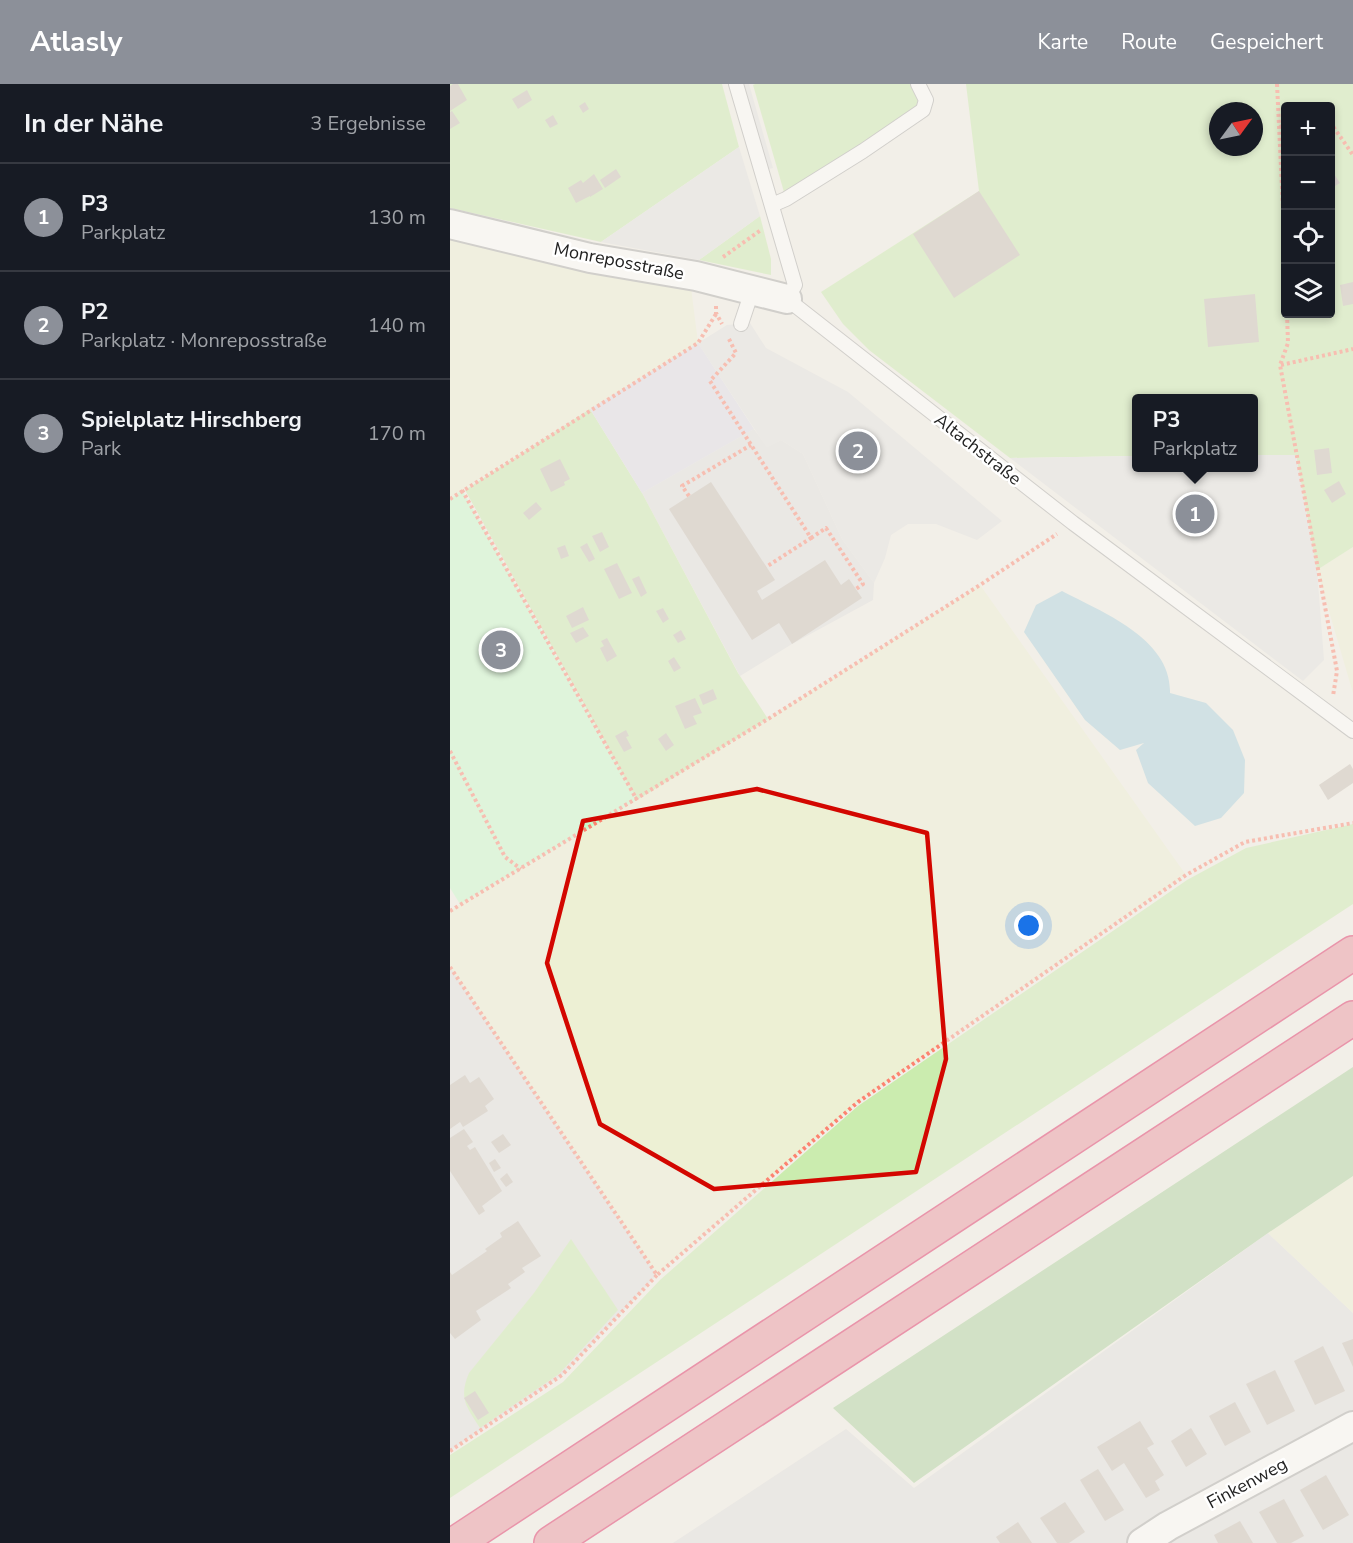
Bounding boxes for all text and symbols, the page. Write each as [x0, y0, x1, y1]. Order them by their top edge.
text: Atlasly [30, 23, 122, 61]
text: Karte [1038, 28, 1088, 56]
text: Route [1121, 28, 1177, 56]
text: Gespeichert [1210, 28, 1323, 56]
north arrow [1209, 102, 1263, 156]
map controls [1281, 102, 1335, 318]
button: + [1281, 102, 1335, 156]
text: In der Nähe [24, 106, 163, 141]
text: 3 Ergebnisse [310, 110, 426, 137]
button: − [1281, 156, 1335, 210]
text: P3 [81, 189, 109, 219]
text: 1 [38, 204, 50, 231]
text: 130 m [368, 204, 426, 231]
button: locate [1281, 210, 1335, 264]
text: Parkplatz [81, 219, 165, 246]
street label: Monreposstraße [552, 237, 686, 285]
button: layers [1281, 264, 1335, 318]
text: P2 [81, 297, 109, 327]
text: 2 [38, 312, 50, 339]
text: 140 m [368, 312, 426, 339]
text: Parkplatz · Monreposstraße [81, 327, 327, 354]
popup [1132, 394, 1258, 472]
text: Spielplatz Hirschberg [81, 405, 302, 435]
text: P3 [1153, 405, 1180, 435]
street label: Altachstraße [930, 407, 1026, 491]
text: 3 [38, 420, 50, 447]
text: 170 m [368, 420, 426, 447]
pin: 2 [838, 428, 878, 473]
text: Park [81, 435, 121, 462]
text: Parkplatz [1153, 435, 1237, 462]
pin: 1 [1176, 492, 1214, 536]
pin: 3 [482, 628, 520, 672]
your location [1014, 911, 1043, 940]
street label: Finkenweg [1203, 1452, 1291, 1514]

